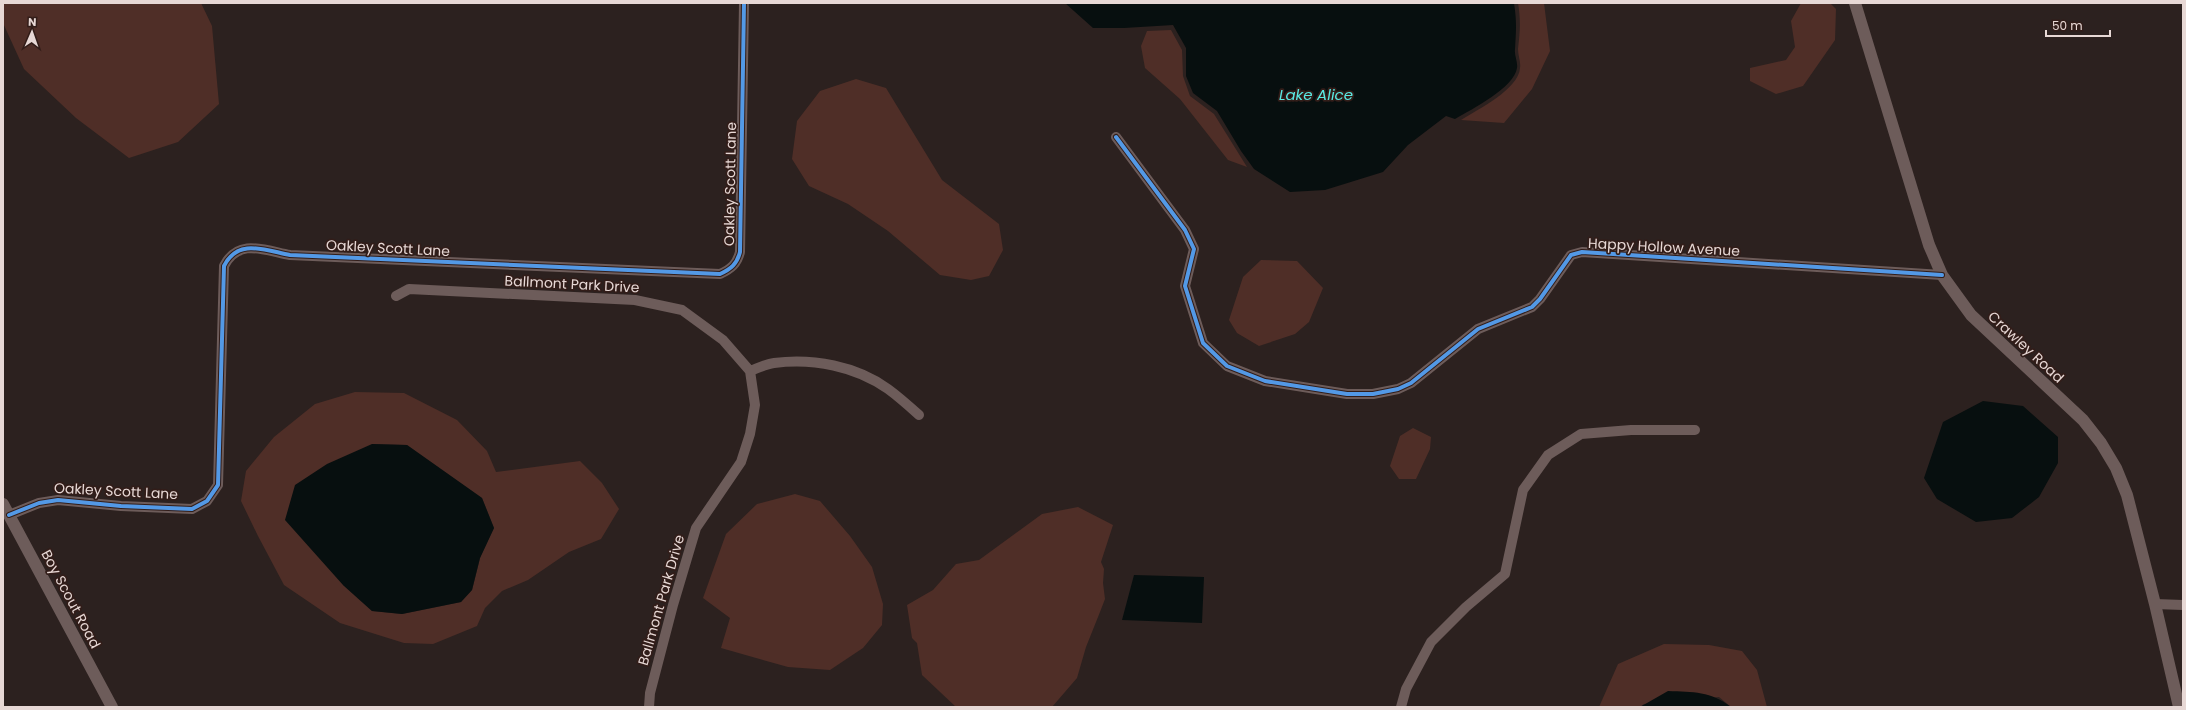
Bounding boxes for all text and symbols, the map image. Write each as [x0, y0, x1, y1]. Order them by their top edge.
north arrow [12, 12, 52, 52]
scale bar [2046, 12, 2110, 38]
text: N [28, 14, 37, 30]
text: 50 m [2052, 17, 2083, 34]
water label: Lake Alice [1279, 84, 1353, 105]
street label: Oakley Scott Lane [719, 121, 741, 246]
street label: Happy Hollow Avenue [1588, 233, 1741, 261]
street label: Oakley Scott Lane [325, 235, 451, 261]
street label: Ballmont Park Drive [504, 270, 640, 298]
street label: Crawley Road [1984, 307, 2068, 387]
street label: Oakley Scott Lane [53, 478, 179, 504]
street label: Ballmont Park Drive [633, 532, 689, 668]
street label: Boy Scout Road [37, 546, 105, 652]

